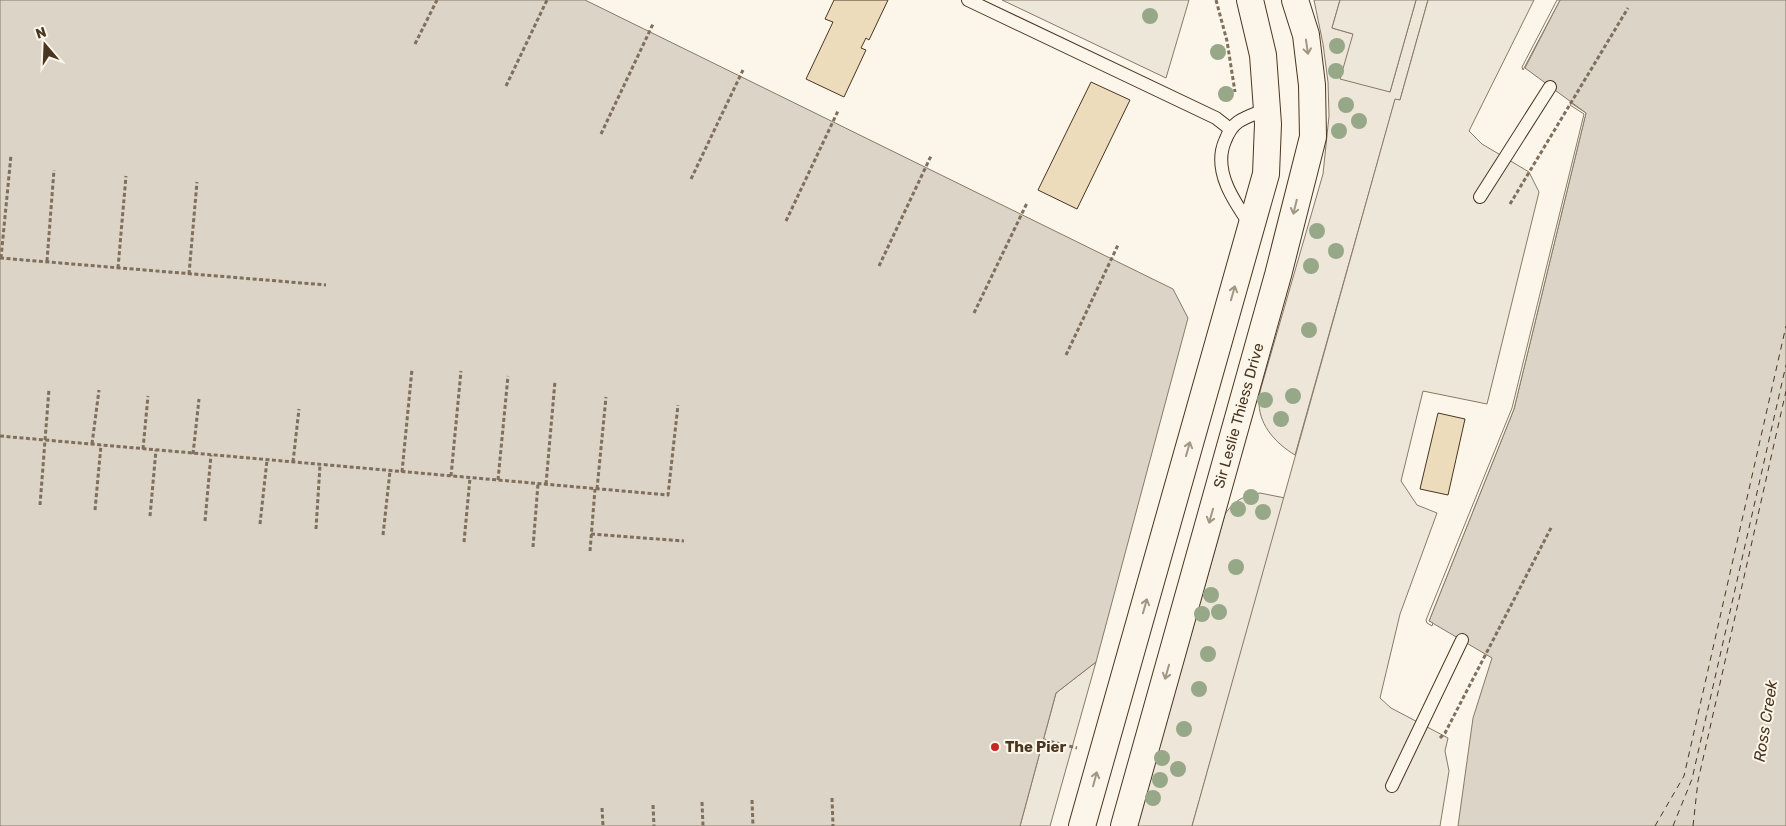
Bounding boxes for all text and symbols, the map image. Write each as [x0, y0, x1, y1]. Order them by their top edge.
north arrow [20, 20, 70, 70]
text: N [33, 24, 48, 43]
one-way arrow [1303, 39, 1313, 55]
one-way arrow [1290, 199, 1299, 215]
one-way arrow [1228, 285, 1238, 301]
street label: Sir Leslie Thiess Drive [1210, 341, 1268, 490]
one-way arrow [1184, 442, 1194, 458]
one-way arrow [1206, 507, 1215, 523]
one-way arrow [1140, 598, 1150, 614]
one-way arrow [1162, 664, 1172, 680]
water label: Ross Creek [1750, 678, 1781, 763]
place label: The Pier [1005, 738, 1066, 756]
marker: The Pier [989, 741, 1001, 753]
one-way arrow [1091, 771, 1101, 787]

